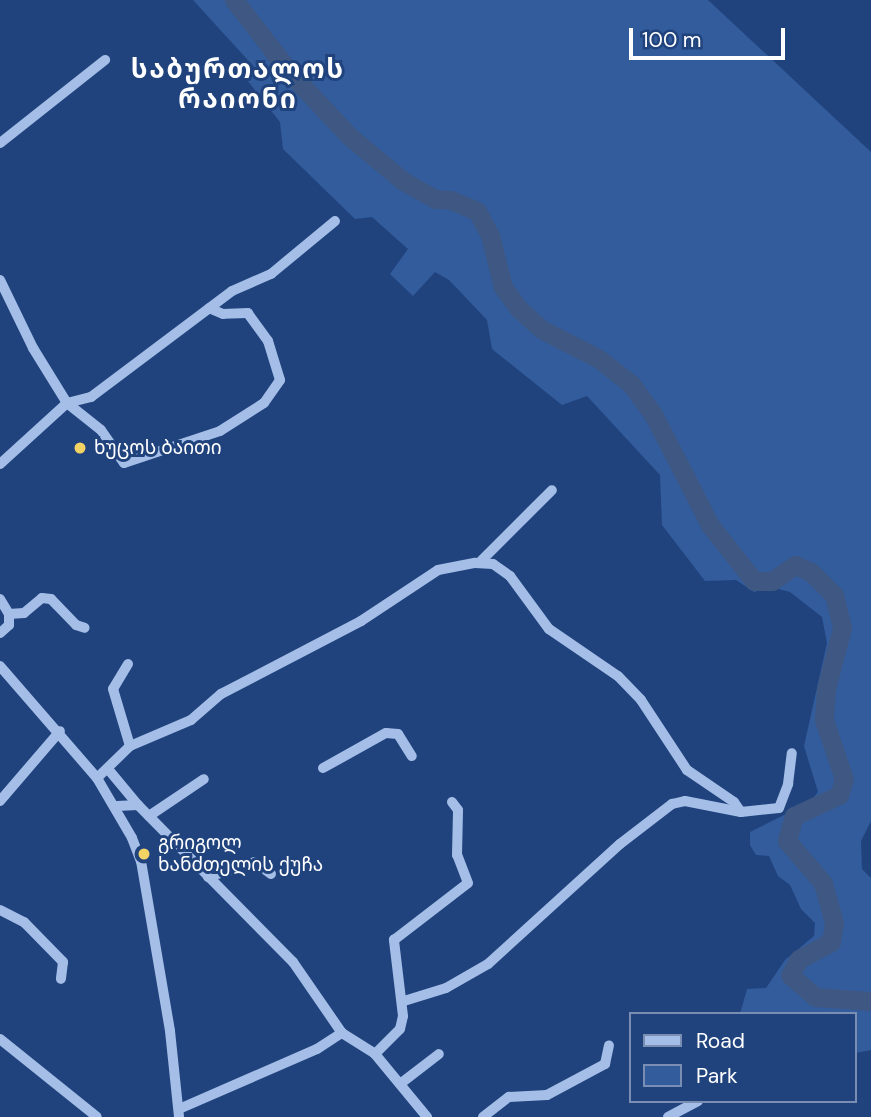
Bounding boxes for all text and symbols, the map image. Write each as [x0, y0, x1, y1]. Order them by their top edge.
scale bar [633, 14, 789, 58]
text: 100 m [642, 26, 702, 54]
district label: საბურთალოს რაიონი [132, 54, 344, 116]
place label: ხუცოს ბაითი [94, 437, 222, 459]
marker: ხუცოს ბაითი [72, 440, 88, 456]
place label: გრიგოლ ხანძთელის ქუჩა [158, 832, 323, 876]
marker: გრიგოლ ხანძთელის ქუჩა [136, 846, 152, 862]
legend [630, 1012, 857, 1103]
text: Road [696, 1027, 745, 1055]
text: Park [696, 1062, 737, 1090]

